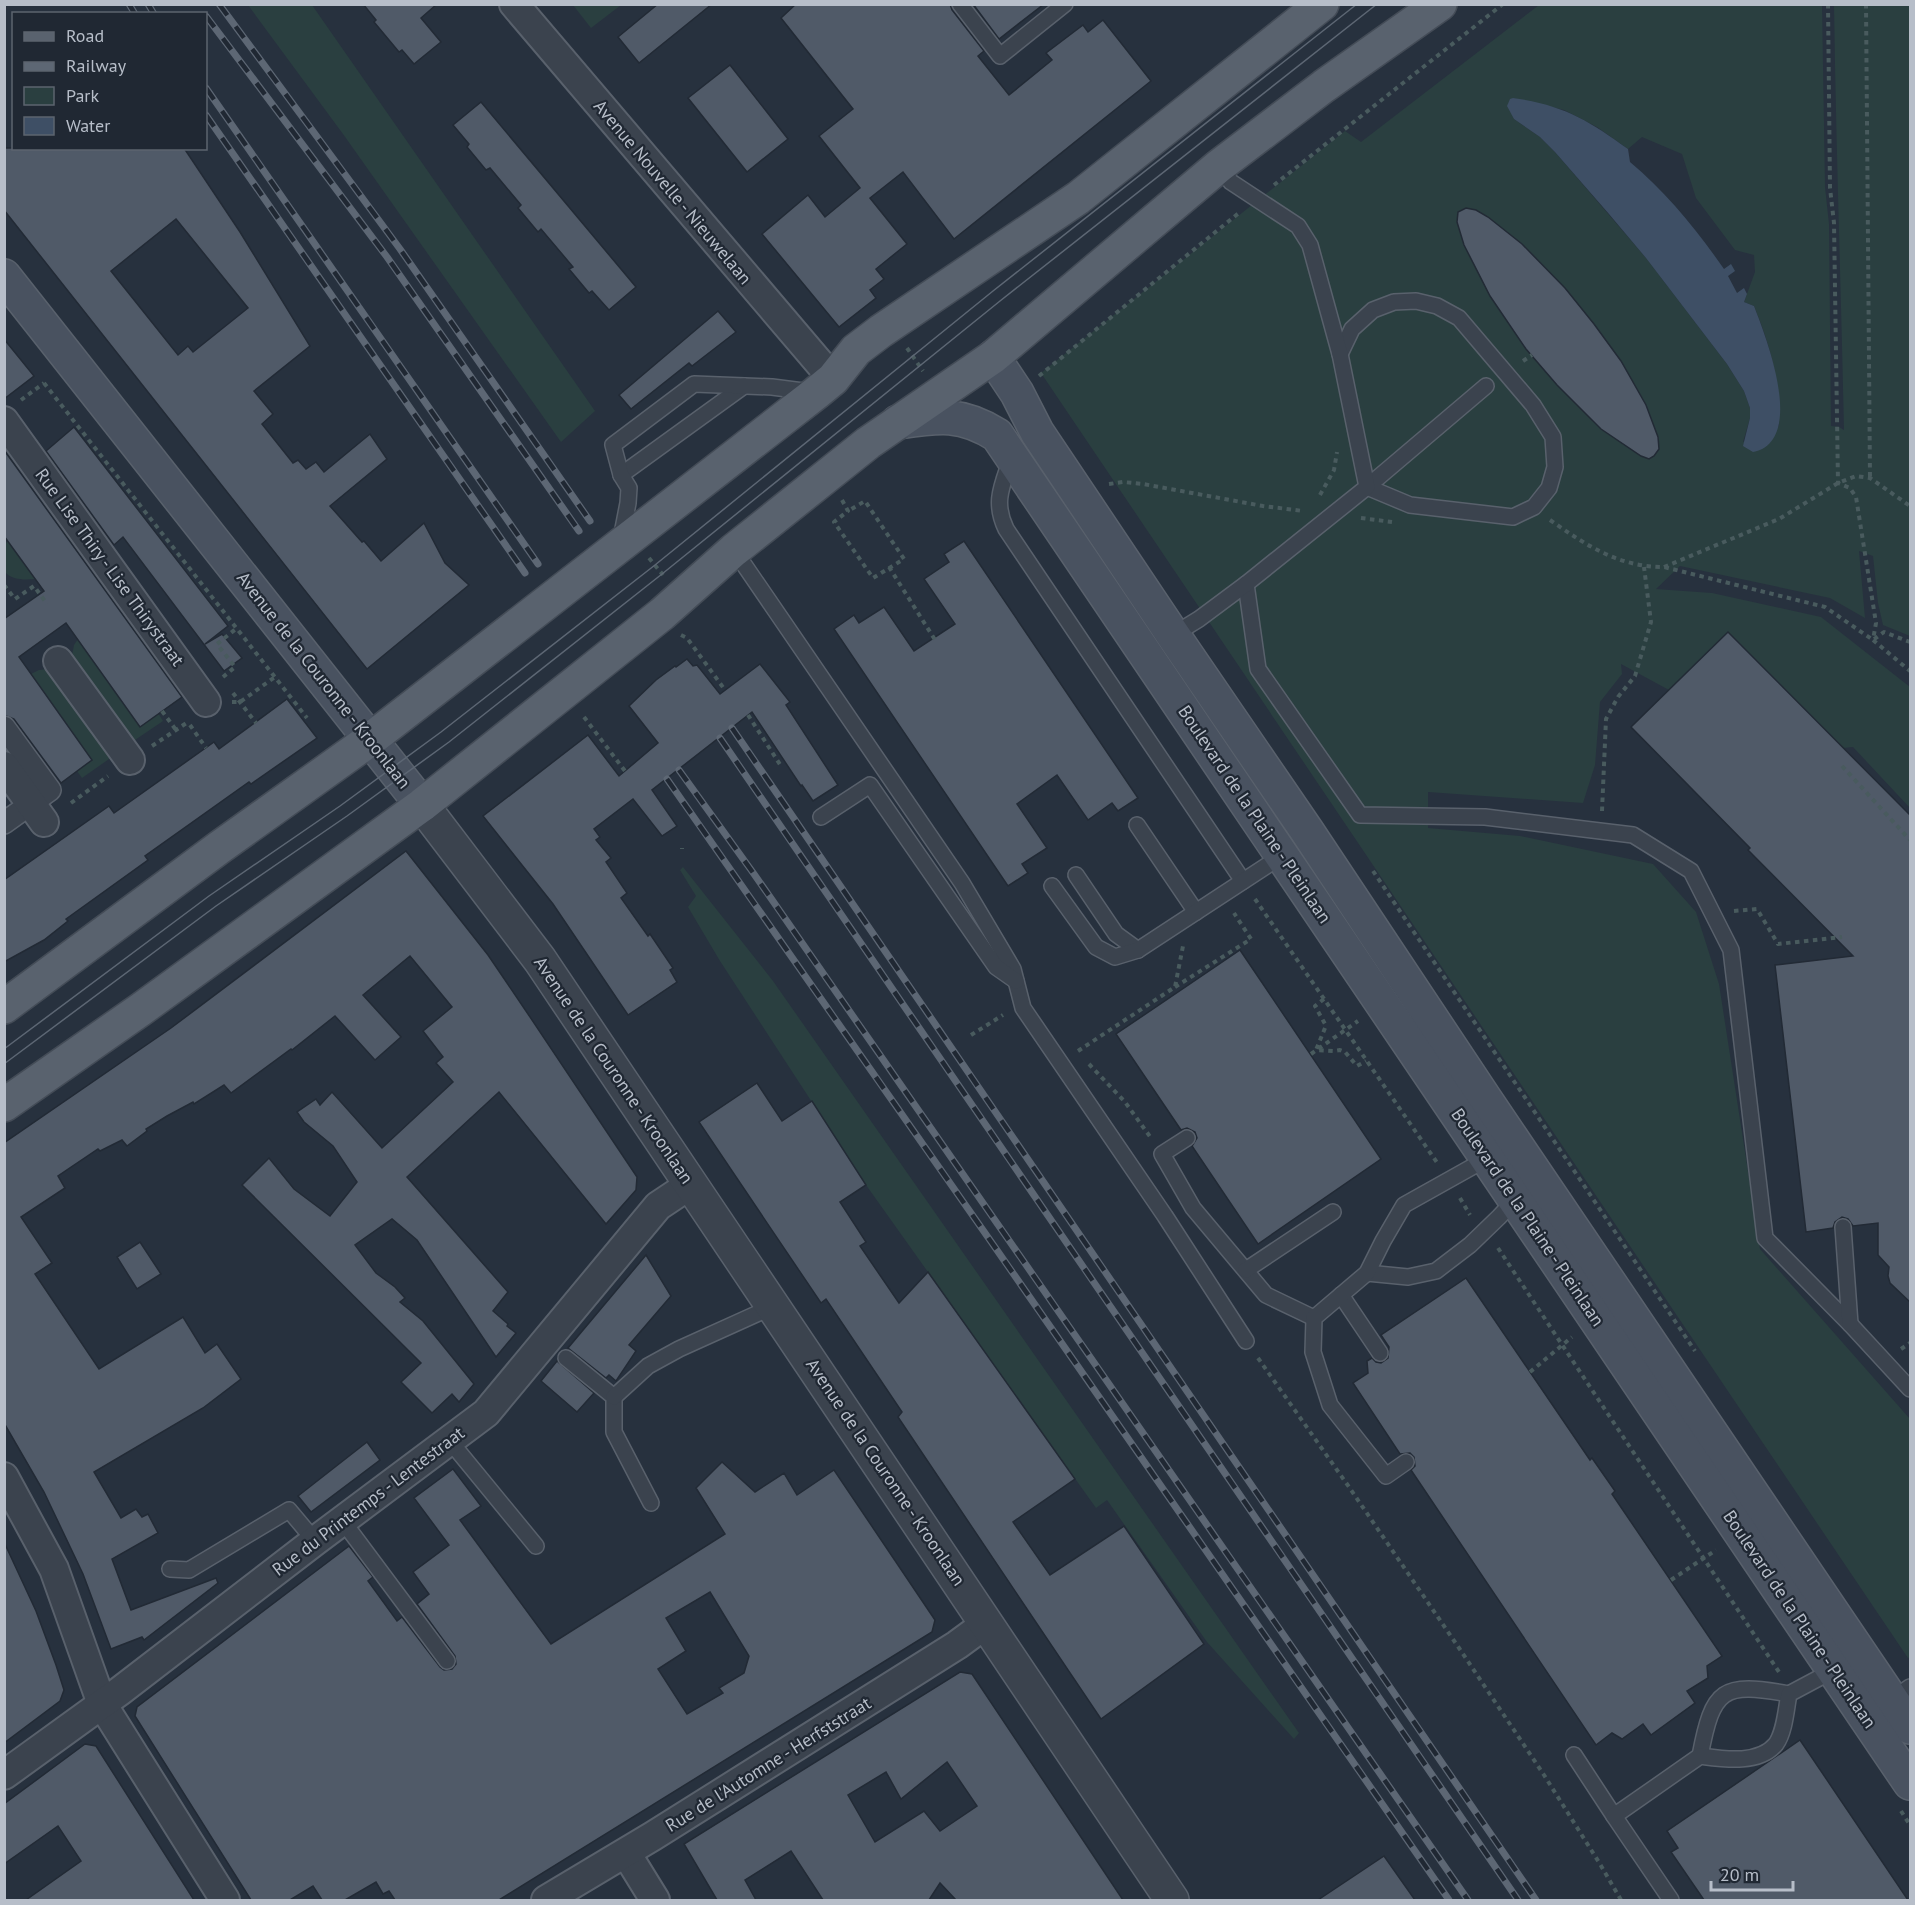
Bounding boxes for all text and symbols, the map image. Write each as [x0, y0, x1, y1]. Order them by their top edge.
legend [12, 12, 207, 150]
text: Road [66, 24, 104, 47]
text: Railway [66, 54, 127, 77]
text: Park [66, 84, 99, 107]
street label: Avenue Nouvelle - Nieuwelaan [589, 95, 757, 289]
text: Water [66, 114, 110, 137]
street label: Rue Lise Thiry - Lise Thirystraat [30, 464, 190, 670]
street label: Avenue de la Couronne - Kroonlaan [232, 567, 416, 793]
street label: Boulevard de la Plaine - Pleinlaan [1173, 701, 1337, 927]
street label: Avenue de la Couronne - Kroonlaan [529, 952, 699, 1188]
street label: Boulevard de la Plaine - Pleinlaan [1446, 1104, 1610, 1330]
street label: Avenue de la Couronne - Kroonlaan [801, 1354, 971, 1590]
street label: Rue du Printemps - Lentestraat [267, 1421, 469, 1581]
street label: Boulevard de la Plaine - Pleinlaan [1718, 1506, 1882, 1732]
street label: Rue de l'Automne - Herfststraat [661, 1691, 875, 1837]
scale bar [1711, 1854, 1794, 1892]
text: 20 m [1720, 1863, 1759, 1886]

